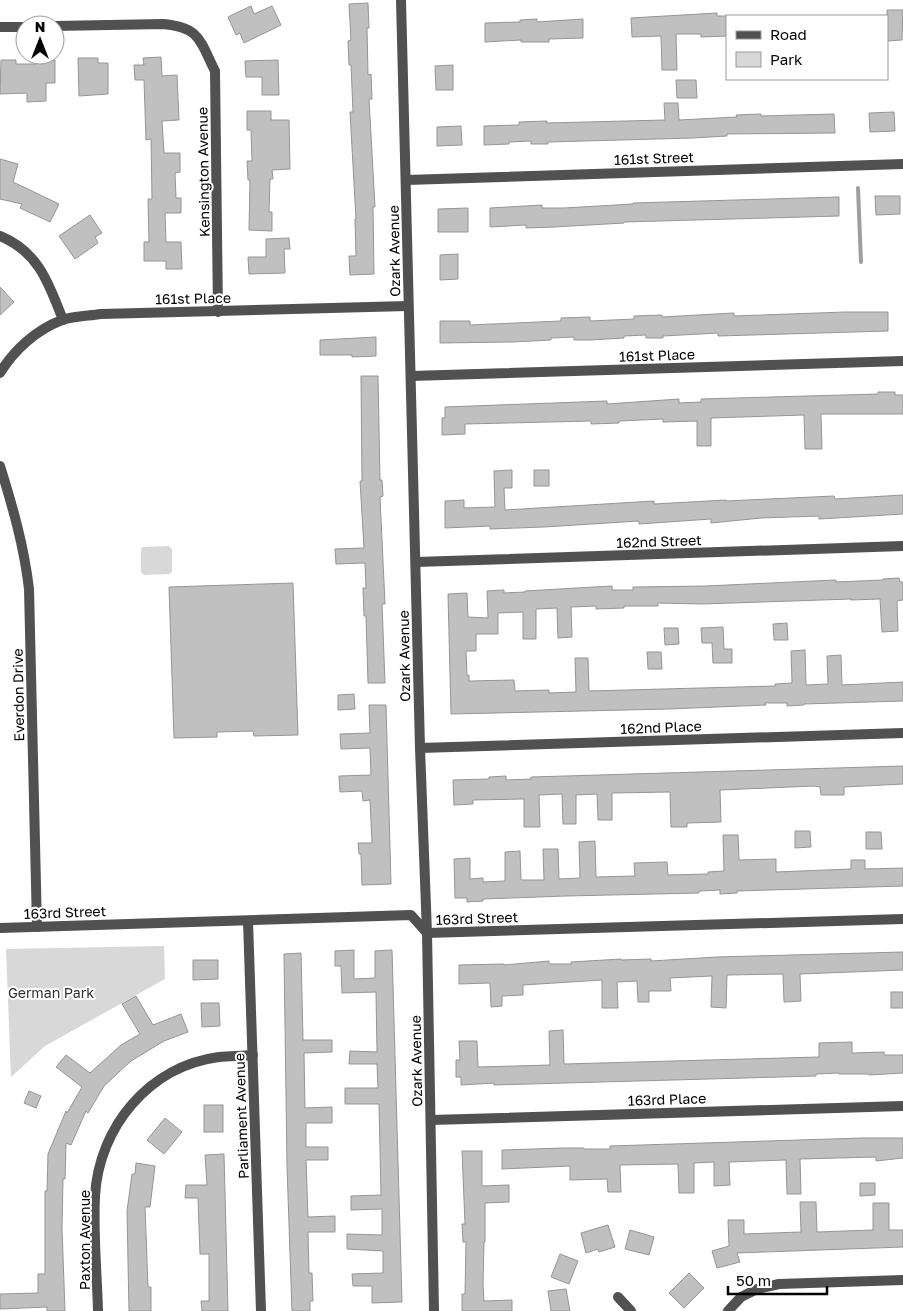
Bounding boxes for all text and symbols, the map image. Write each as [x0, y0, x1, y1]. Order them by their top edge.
north arrow [15, 15, 65, 65]
legend [726, 15, 888, 80]
text: N [35, 18, 45, 35]
text: Road [770, 25, 807, 43]
text: Park [770, 50, 803, 68]
street label: Kensington Avenue [193, 107, 213, 237]
street label: 161st Street [614, 148, 694, 168]
street label: Ozark Avenue [385, 205, 403, 297]
street label: 161st Place [155, 289, 231, 307]
street label: 161st Place [619, 345, 695, 365]
street label: 162nd Street [616, 531, 702, 551]
street label: Ozark Avenue [395, 610, 413, 702]
street label: Everdon Drive [9, 648, 27, 742]
street label: 162nd Place [620, 717, 702, 737]
street label: 163rd Street [24, 902, 106, 922]
street label: 163rd Street [436, 908, 518, 928]
park label: German Park [8, 984, 94, 1001]
street label: Ozark Avenue [407, 1015, 425, 1107]
street label: Parliament Avenue [230, 1053, 252, 1179]
street label: 163rd Place [628, 1089, 706, 1109]
street label: Paxton Avenue [76, 1190, 93, 1290]
scale bar [728, 1264, 827, 1296]
text: 50 m [736, 1271, 771, 1289]

